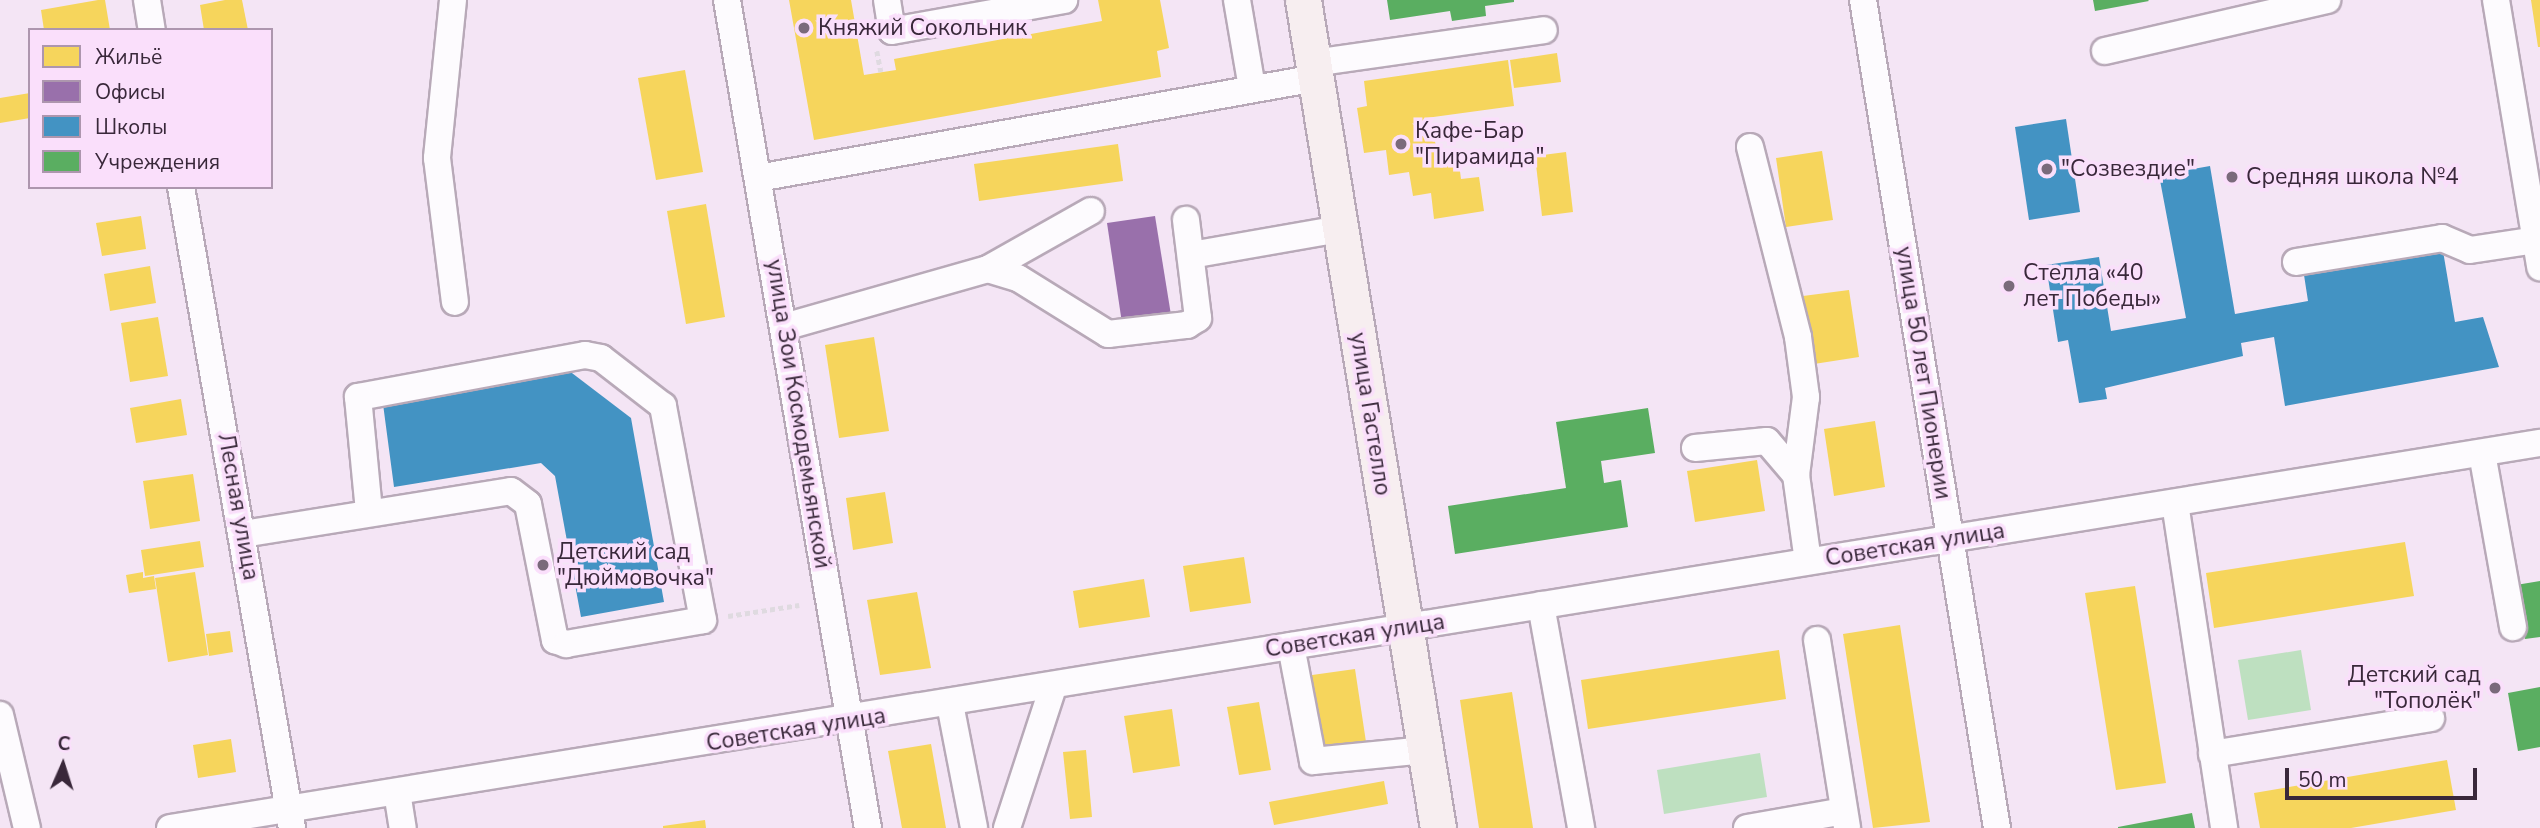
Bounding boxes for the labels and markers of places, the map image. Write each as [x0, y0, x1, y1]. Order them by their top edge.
place label: Княжий Сокольник [818, 14, 1027, 42]
marker: Княжий Сокольник [796, 20, 812, 36]
place label: Кафе-Бар "Пирамида" [1415, 117, 1544, 171]
marker: Кафе-Бар "Пирамида" [1393, 136, 1409, 152]
place label: "Созвездие" [2061, 155, 2195, 183]
marker: "Созвездие" [2039, 161, 2055, 177]
place label: Средняя школа №4 [2246, 163, 2459, 191]
marker: Средняя школа №4 [2224, 169, 2240, 185]
place label: Стелла «40 лет Победы» [2023, 259, 2161, 313]
marker: Стелла «40 лет Победы» [2001, 278, 2017, 294]
place label: Детский сад "Дюймовочка" [557, 538, 714, 592]
marker: Детский сад "Дюймовочка" [535, 557, 551, 573]
place label: Детский сад "Тополёк" [2348, 661, 2481, 715]
marker: Детский сад "Тополёк" [2487, 680, 2503, 696]

